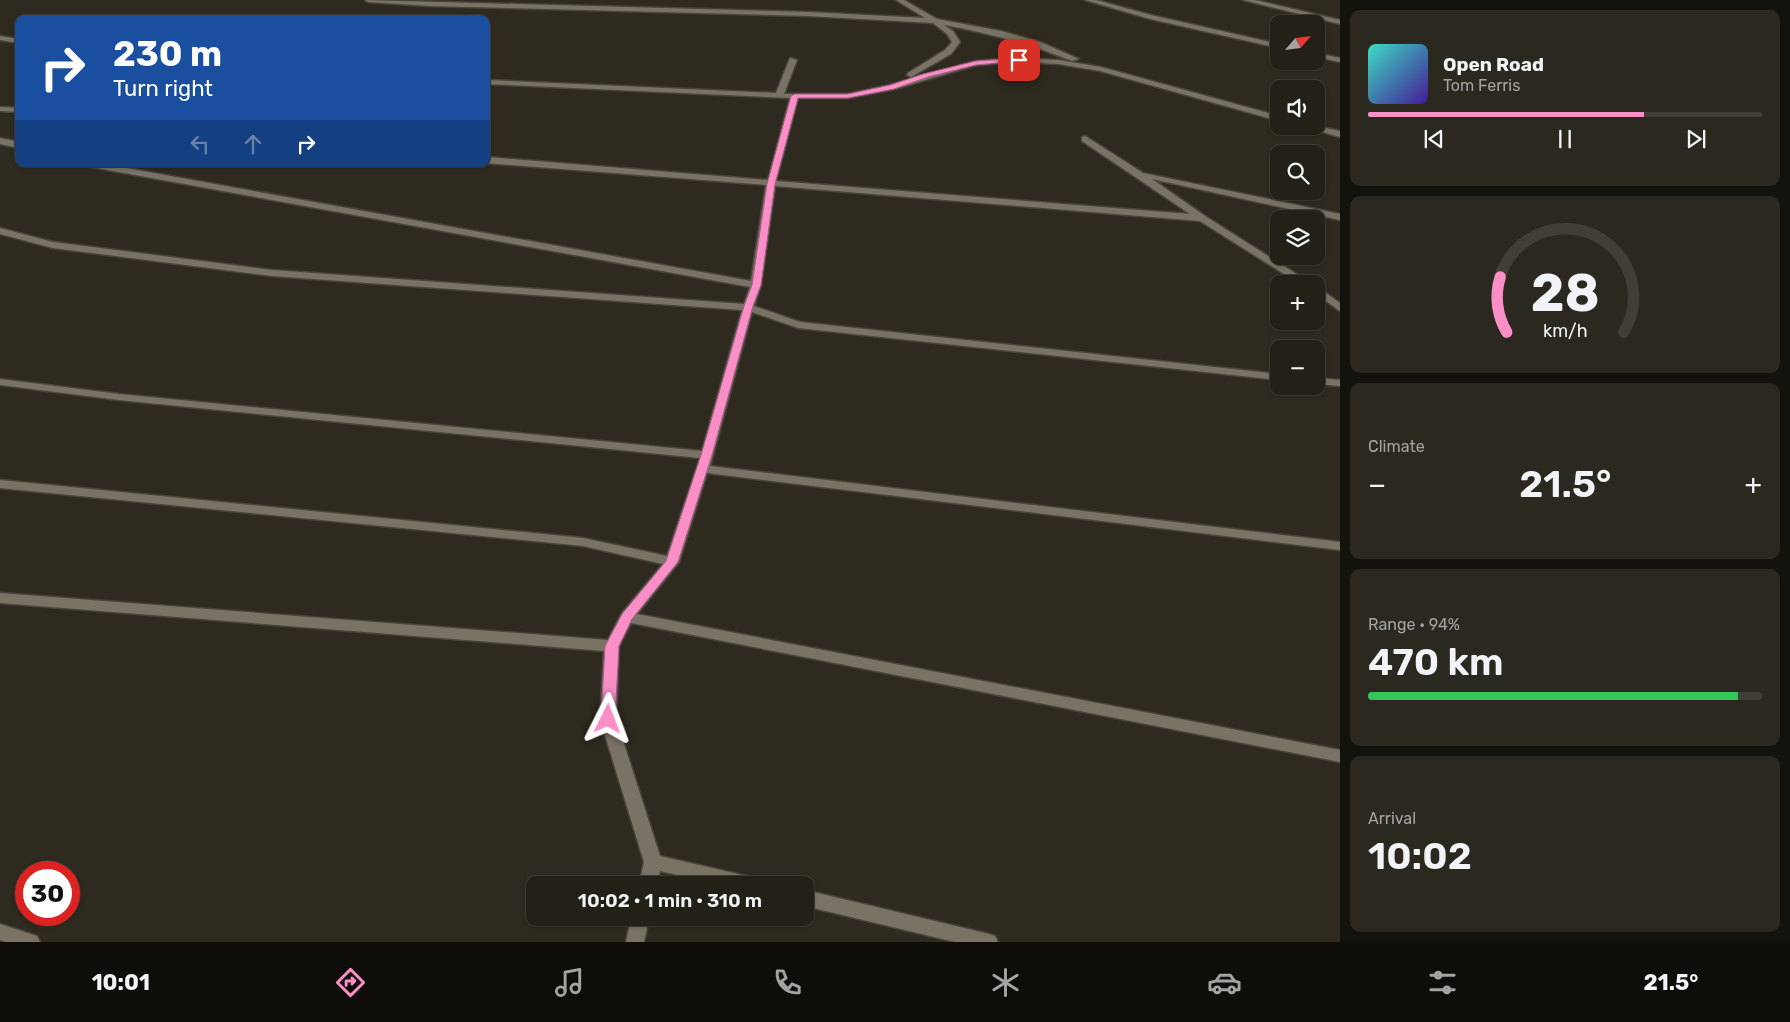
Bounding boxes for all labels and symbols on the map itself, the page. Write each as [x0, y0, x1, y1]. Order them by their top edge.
north arrow [1270, 15, 1325, 70]
pin [998, 39, 1040, 81]
position arrow [581, 692, 633, 744]
speed limit sign: 30 [15, 861, 80, 926]

